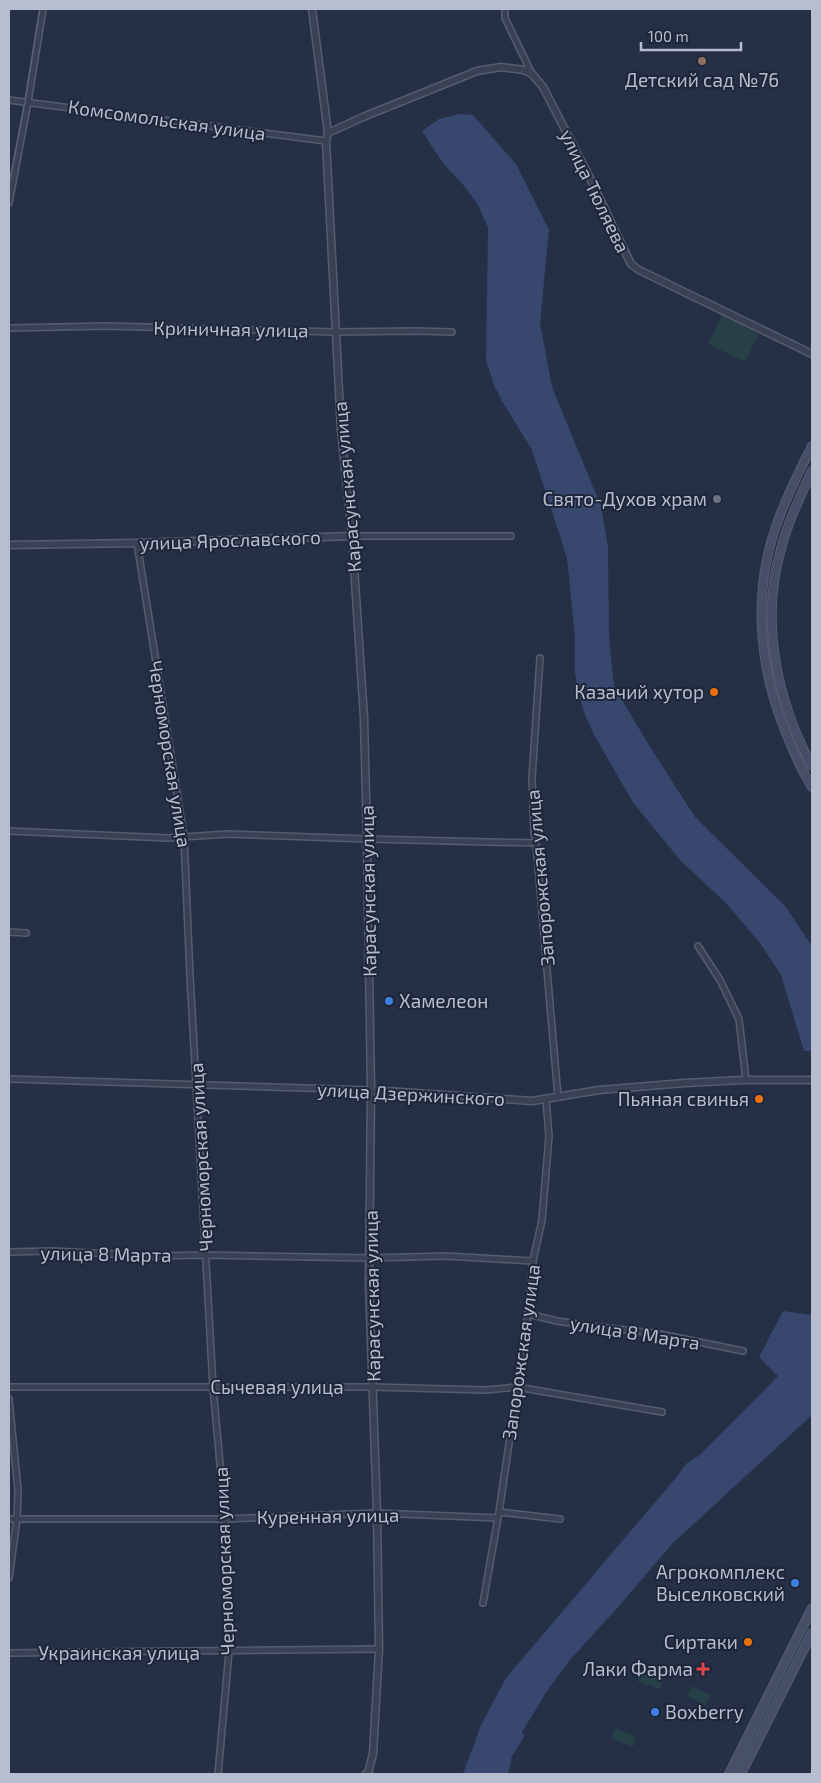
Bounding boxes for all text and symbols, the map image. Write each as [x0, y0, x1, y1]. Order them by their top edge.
scale bar [641, 20, 741, 52]
text: 100 m [648, 27, 689, 45]
marker: Детский сад №76 [696, 55, 708, 67]
place label: Детский сад №76 [625, 68, 779, 91]
street label: Комсомольская улица [67, 94, 267, 146]
street label: улица Тюляева [555, 125, 635, 257]
street label: Криничная улица [153, 316, 309, 342]
street label: Карасунская улица [328, 400, 366, 574]
place label: Свято-Духов храм [542, 487, 707, 511]
marker: Свято-Духов храм [711, 493, 723, 505]
street label: улица Ярославского [139, 525, 321, 555]
street label: Черноморская улица [143, 659, 197, 849]
place label: Казачий хутор [574, 680, 704, 704]
marker: Казачий хутор [708, 686, 720, 698]
street label: Запорожская улица [520, 789, 560, 967]
street label: Карасунская улица [355, 805, 381, 977]
place label: Хамелеон [399, 989, 488, 1012]
marker: Хамелеон [383, 995, 395, 1007]
street label: Черноморская улица [184, 1062, 218, 1252]
street label: улица Дзержинского [316, 1077, 506, 1111]
place label: Пьяная свинья [618, 1087, 749, 1110]
marker: Пьяная свинья [753, 1093, 765, 1105]
street label: Карасунская улица [359, 1210, 385, 1382]
street label: улица 8 Марта [40, 1241, 172, 1267]
street label: Запорожская улица [497, 1263, 545, 1441]
street label: улица 8 Марта [568, 1311, 702, 1355]
street label: Сычевая улица [210, 1375, 344, 1399]
street label: Черноморская улица [209, 1466, 239, 1656]
street label: Куренная улица [256, 1503, 400, 1529]
place label: Агрокомплекс Выселковский [656, 1560, 785, 1605]
marker: Агрокомплекс Выселковский [789, 1577, 801, 1589]
place label: Сиртаки [664, 1630, 738, 1653]
marker: Сиртаки [742, 1636, 754, 1648]
street label: Украинская улица [38, 1641, 200, 1665]
place label: Лаки Фарма [583, 1657, 693, 1680]
marker: Лаки Фарма [697, 1663, 709, 1675]
place label: Boxberry [665, 1700, 744, 1723]
marker: Boxberry [649, 1706, 661, 1718]

